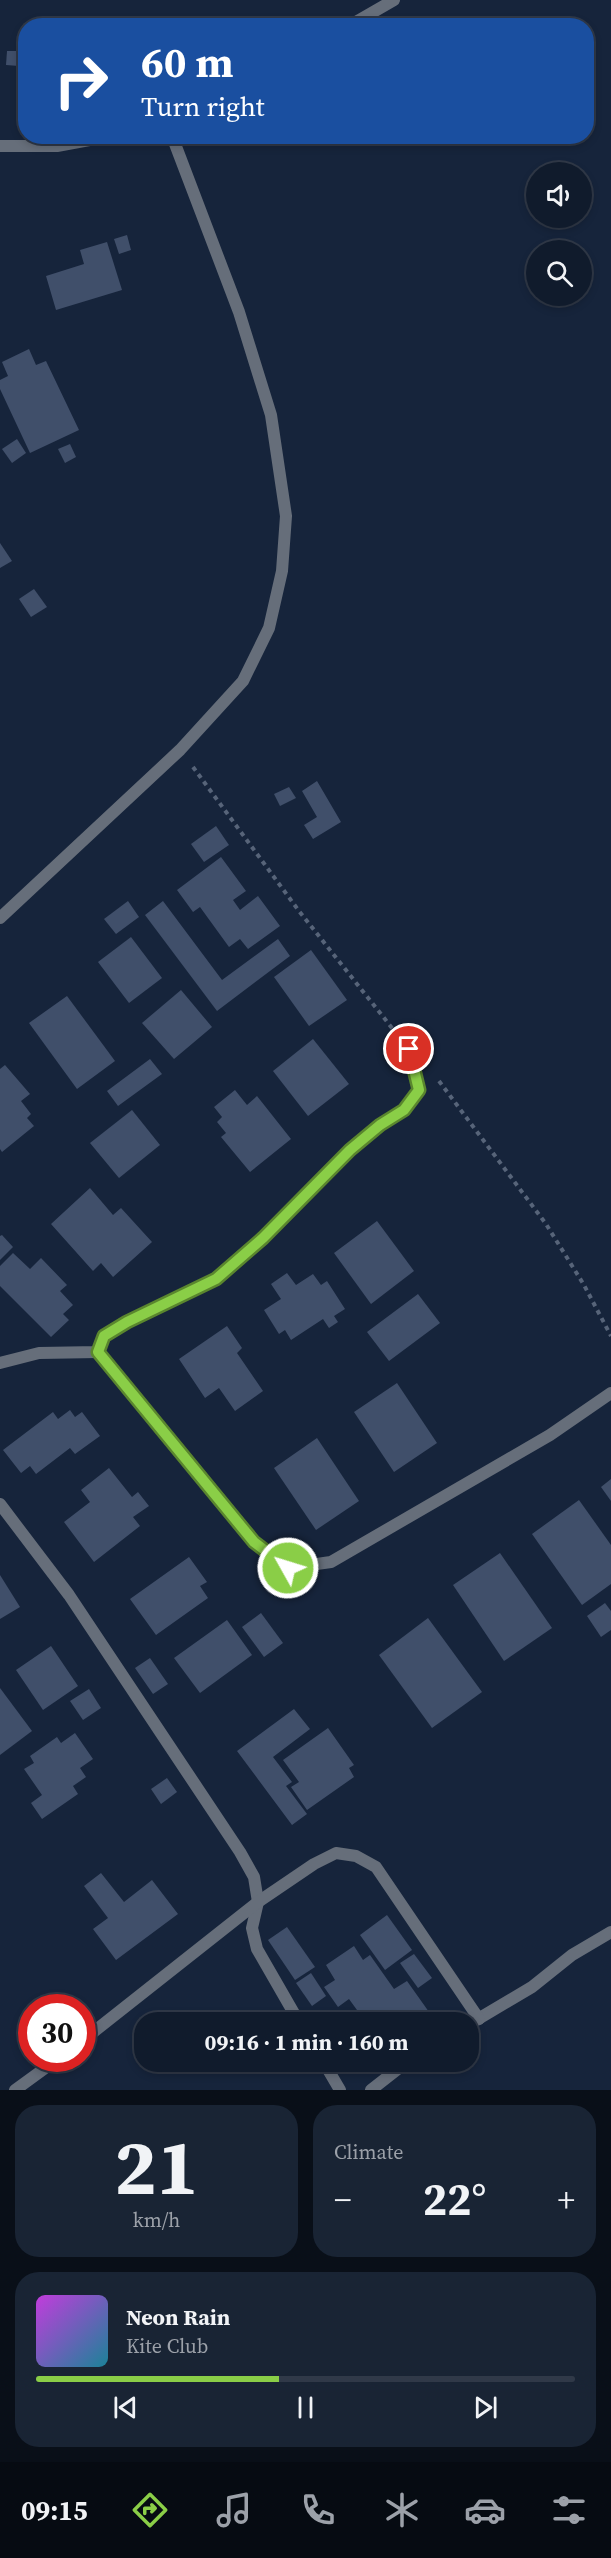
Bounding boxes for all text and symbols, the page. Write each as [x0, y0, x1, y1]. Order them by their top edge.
text: 60 m [141, 33, 234, 91]
icon: right [42, 42, 120, 120]
text: Turn right [141, 88, 265, 125]
map controls [526, 162, 592, 306]
button: sound [526, 162, 592, 228]
button: search [526, 240, 592, 306]
pin [383, 1023, 434, 1074]
icon: arrive [392, 1032, 425, 1065]
position arrow [256, 1536, 320, 1600]
speed limit sign: 30 [18, 1994, 96, 2072]
text: 09:16 · 1 min · 160 m [205, 2027, 408, 2057]
text: 21 [114, 2113, 199, 2220]
text: Climate [334, 2138, 403, 2166]
text: 22° [423, 2168, 486, 2230]
text: − [334, 2177, 352, 2222]
text: + [557, 2177, 575, 2222]
text: km/h [133, 2206, 180, 2234]
text: Neon Rain [126, 2302, 230, 2332]
text: Kite Club [126, 2332, 208, 2360]
icon: previous [109, 2391, 142, 2424]
icon: pause [289, 2391, 322, 2424]
icon: next [469, 2391, 502, 2424]
icon: directions [129, 2489, 171, 2531]
icon: music [213, 2489, 255, 2531]
icon: phone [297, 2489, 339, 2531]
icon: climate [381, 2489, 423, 2531]
icon: car [464, 2489, 506, 2531]
icon: filters [548, 2489, 590, 2531]
text: 09:15 [21, 2492, 88, 2529]

